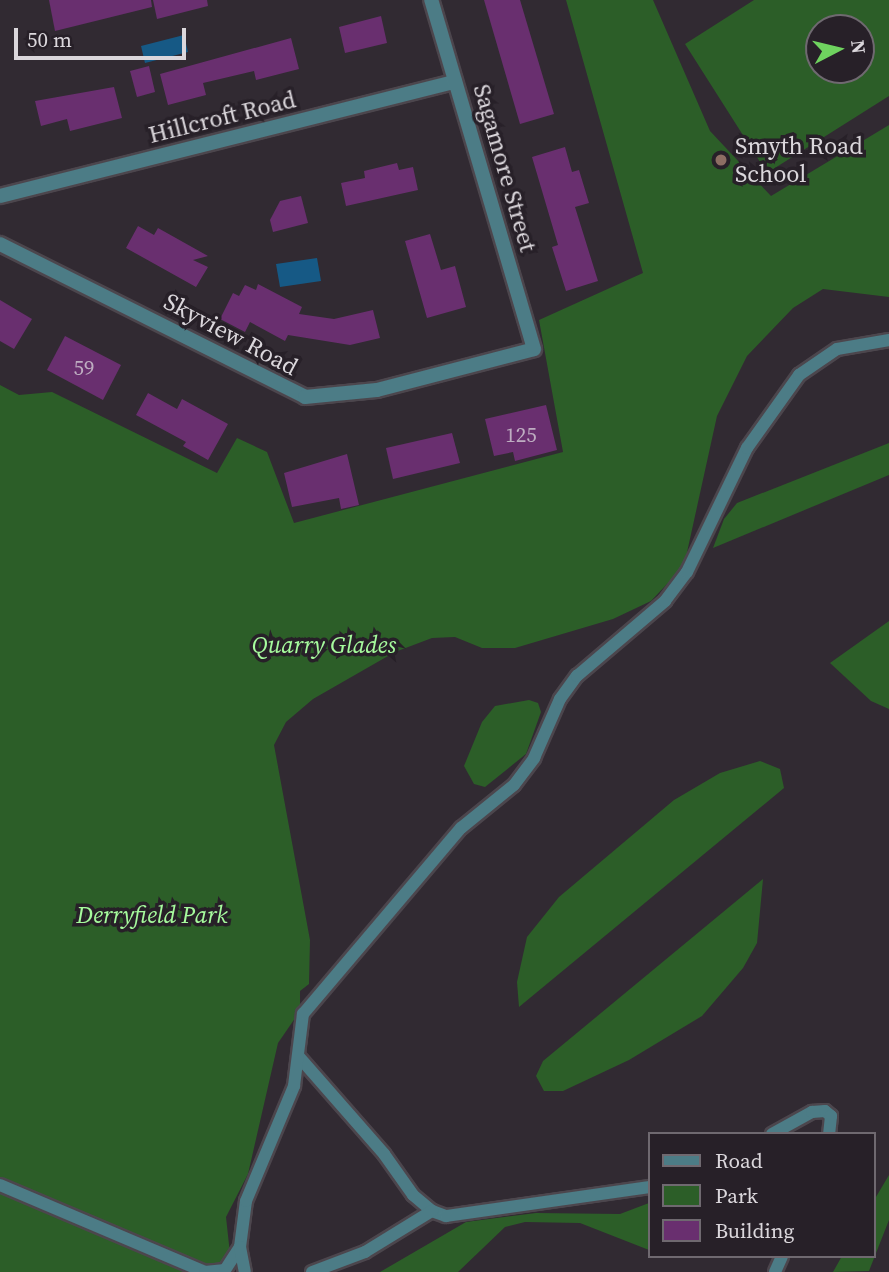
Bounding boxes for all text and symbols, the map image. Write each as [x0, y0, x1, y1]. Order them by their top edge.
scale bar [18, 14, 189, 58]
north arrow [805, 14, 875, 84]
text: 50 m [27, 25, 72, 54]
text: N [845, 38, 873, 55]
street label: Sagamore Street [467, 81, 543, 255]
street label: Hillcroft Road [145, 85, 299, 149]
place label: Smyth Road School [735, 132, 863, 188]
marker: Smyth Road School [713, 152, 729, 168]
street label: Skyview Road [159, 287, 303, 381]
house number: 59 [74, 355, 94, 381]
house number: 125 [505, 422, 537, 448]
park label: Quarry Glades [252, 631, 396, 659]
park label: Derryfield Park [76, 901, 228, 929]
legend [648, 1132, 875, 1258]
text: Road [715, 1146, 763, 1175]
text: Park [715, 1181, 758, 1210]
text: Building [715, 1216, 794, 1245]

